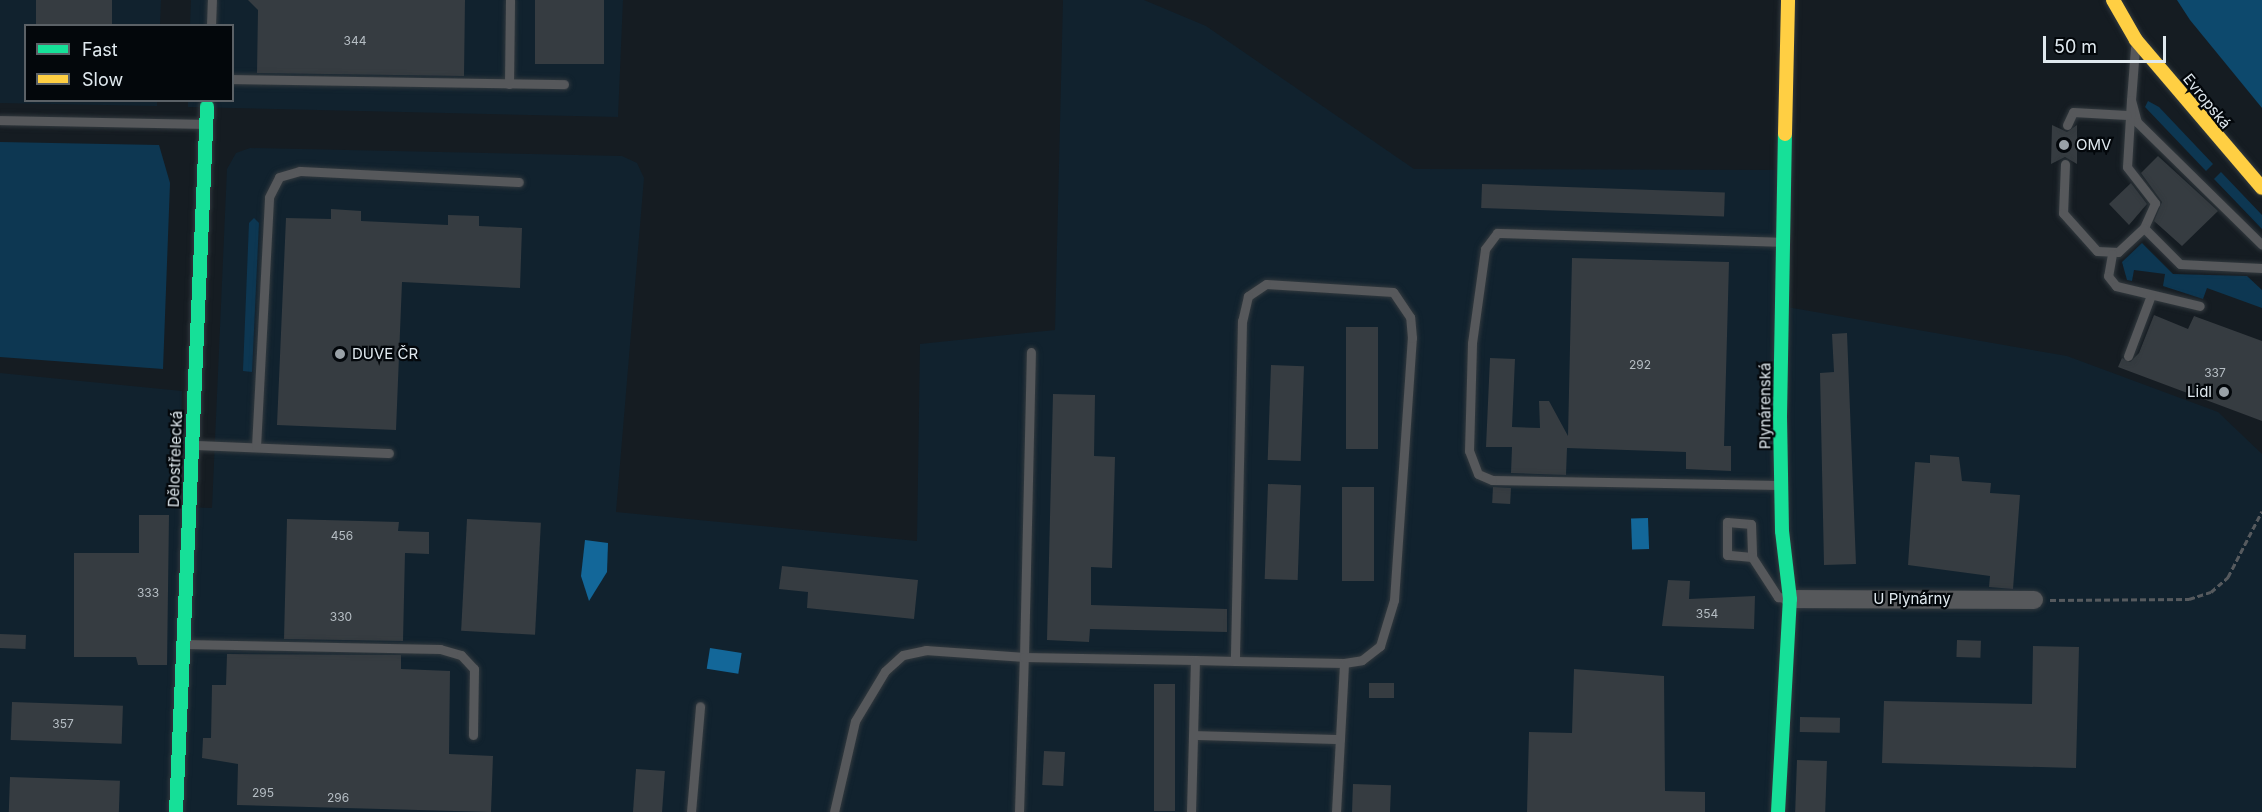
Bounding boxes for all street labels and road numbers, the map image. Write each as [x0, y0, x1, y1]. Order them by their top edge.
street label: Evropská [2179, 70, 2235, 132]
street label: Plynárenská [1756, 363, 1774, 449]
street label: Dělostřelecká [164, 410, 186, 508]
street label: U Plynárny [1873, 590, 1951, 608]

